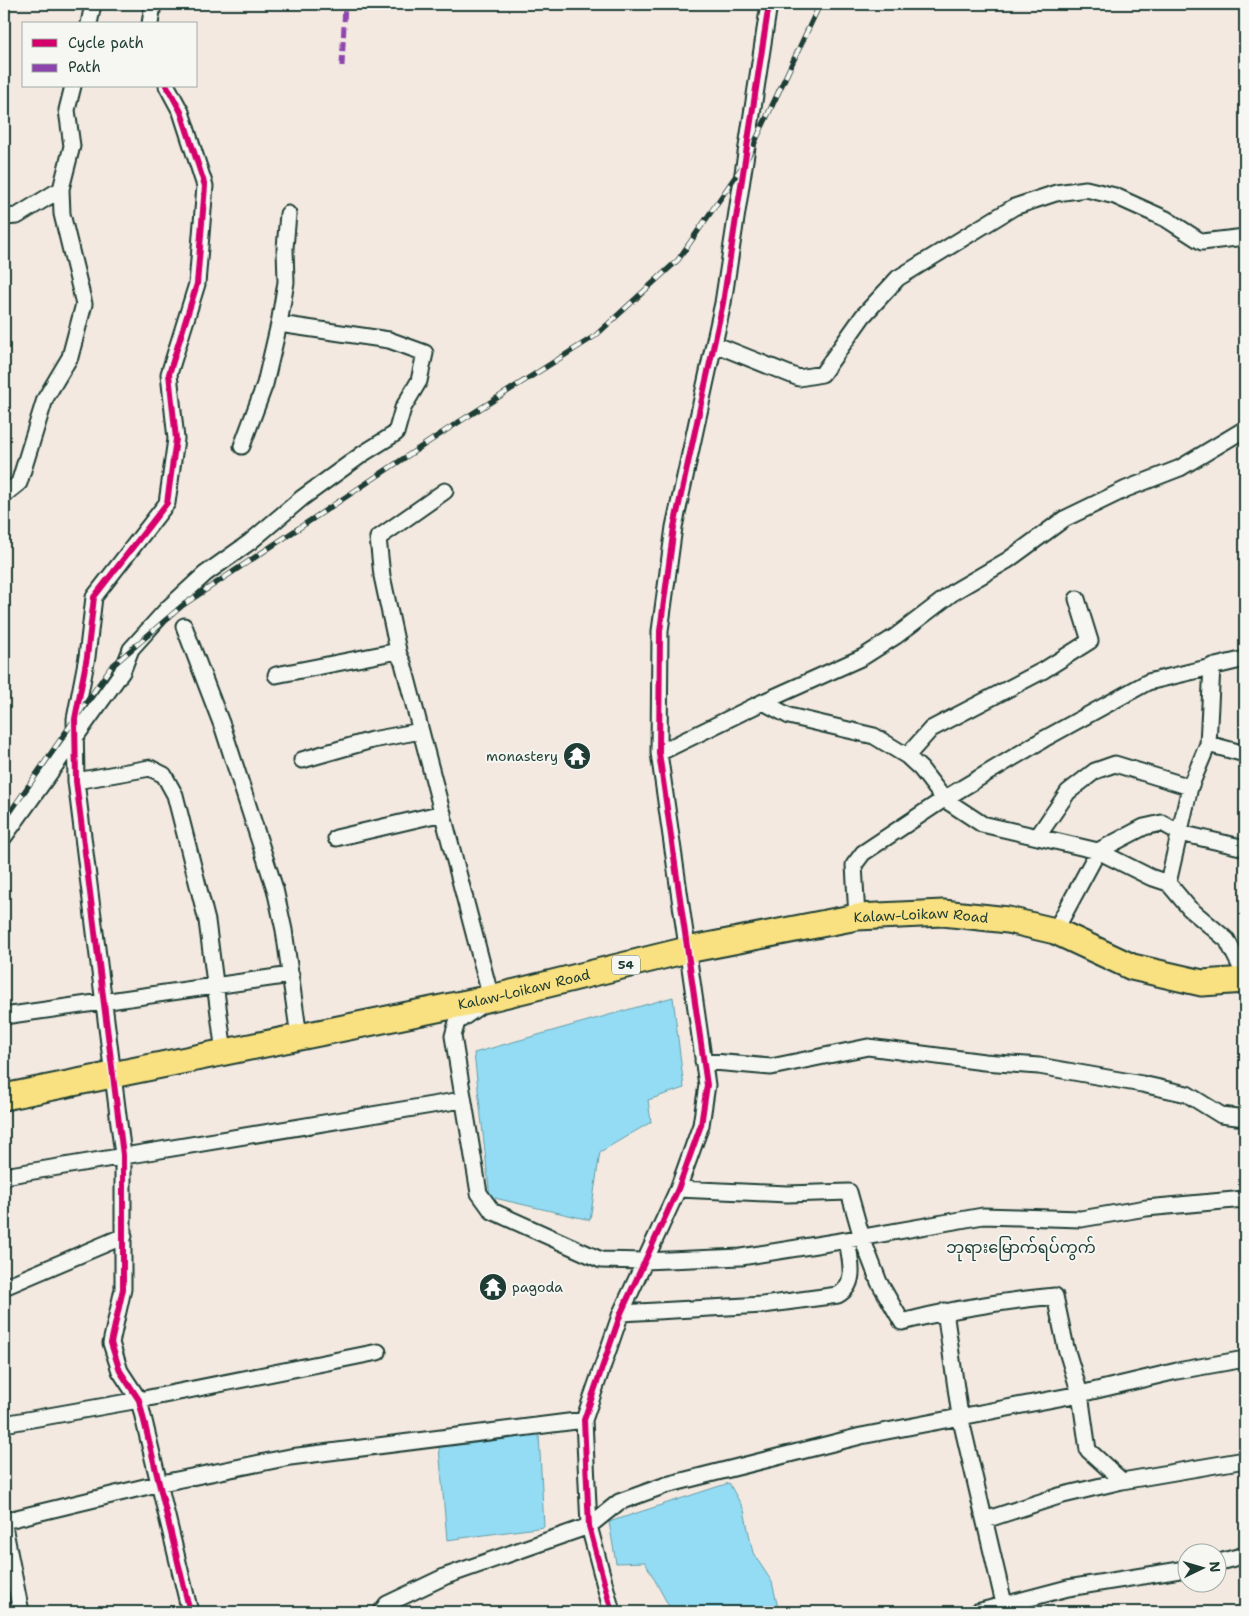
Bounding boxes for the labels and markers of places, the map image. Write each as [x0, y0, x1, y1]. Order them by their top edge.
temple icon: monastery [562, 741, 592, 771]
place label: monastery [486, 747, 558, 765]
temple icon: pagoda [478, 1272, 508, 1302]
place label: pagoda [512, 1278, 563, 1296]

